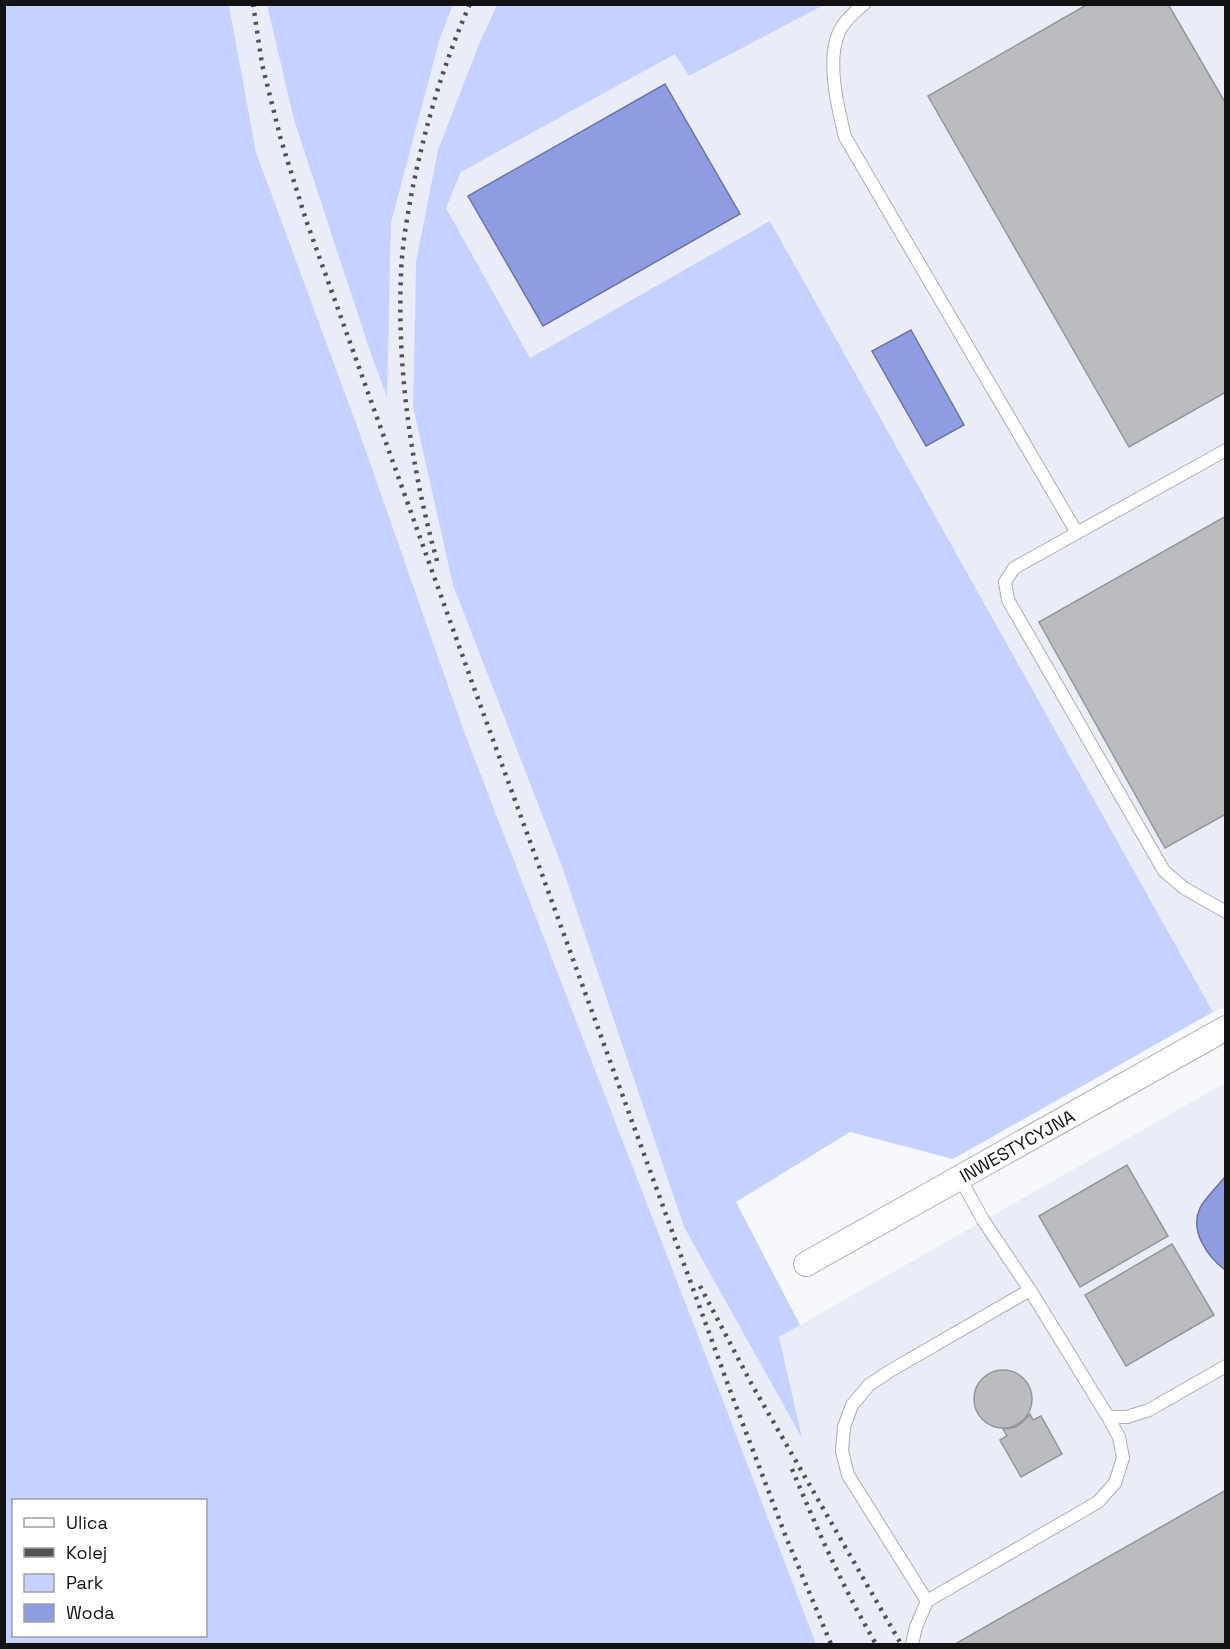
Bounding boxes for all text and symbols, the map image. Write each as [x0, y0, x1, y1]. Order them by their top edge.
street label: INWESTYCYJNA [955, 1104, 1079, 1187]
legend [12, 1499, 207, 1637]
text: Ulica [66, 1511, 108, 1534]
text: Kolej [66, 1541, 107, 1564]
text: Park [66, 1571, 104, 1594]
text: Woda [66, 1601, 115, 1624]

